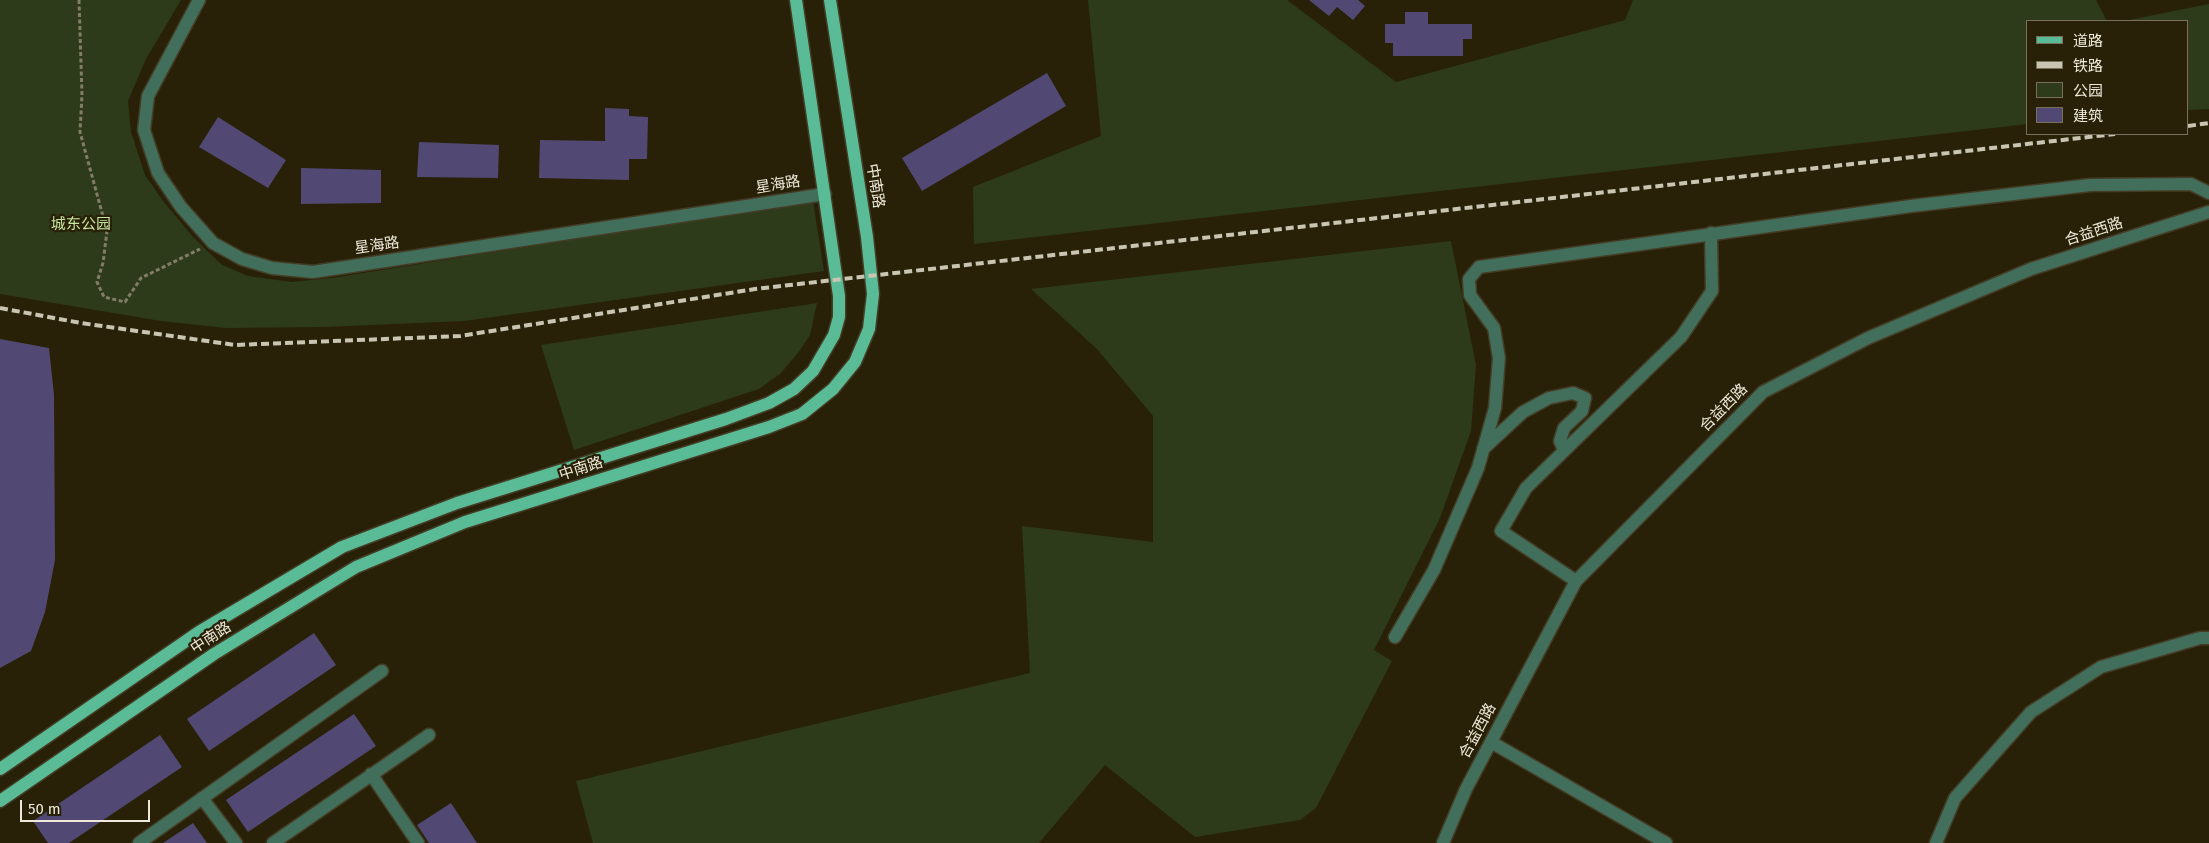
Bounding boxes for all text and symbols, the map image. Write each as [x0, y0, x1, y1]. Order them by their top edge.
legend [2026, 20, 2189, 135]
text: 道路 [2073, 32, 2103, 50]
text: 铁路 [2073, 57, 2103, 75]
text: 公园 [2073, 82, 2103, 100]
text: 建筑 [2073, 107, 2103, 125]
street label: 中南路 [863, 162, 887, 210]
street label: 星海路 [754, 173, 802, 197]
street label: 合益西路 [2063, 214, 2125, 250]
park label: 城东公园 [51, 216, 111, 234]
street label: 星海路 [353, 234, 401, 258]
street label: 合益西路 [1696, 380, 1752, 436]
street label: 中南路 [557, 453, 605, 485]
street label: 中南路 [187, 618, 235, 658]
street label: 合益西路 [1456, 700, 1500, 762]
scale bar [22, 790, 152, 822]
text: 50 m [28, 800, 61, 818]

